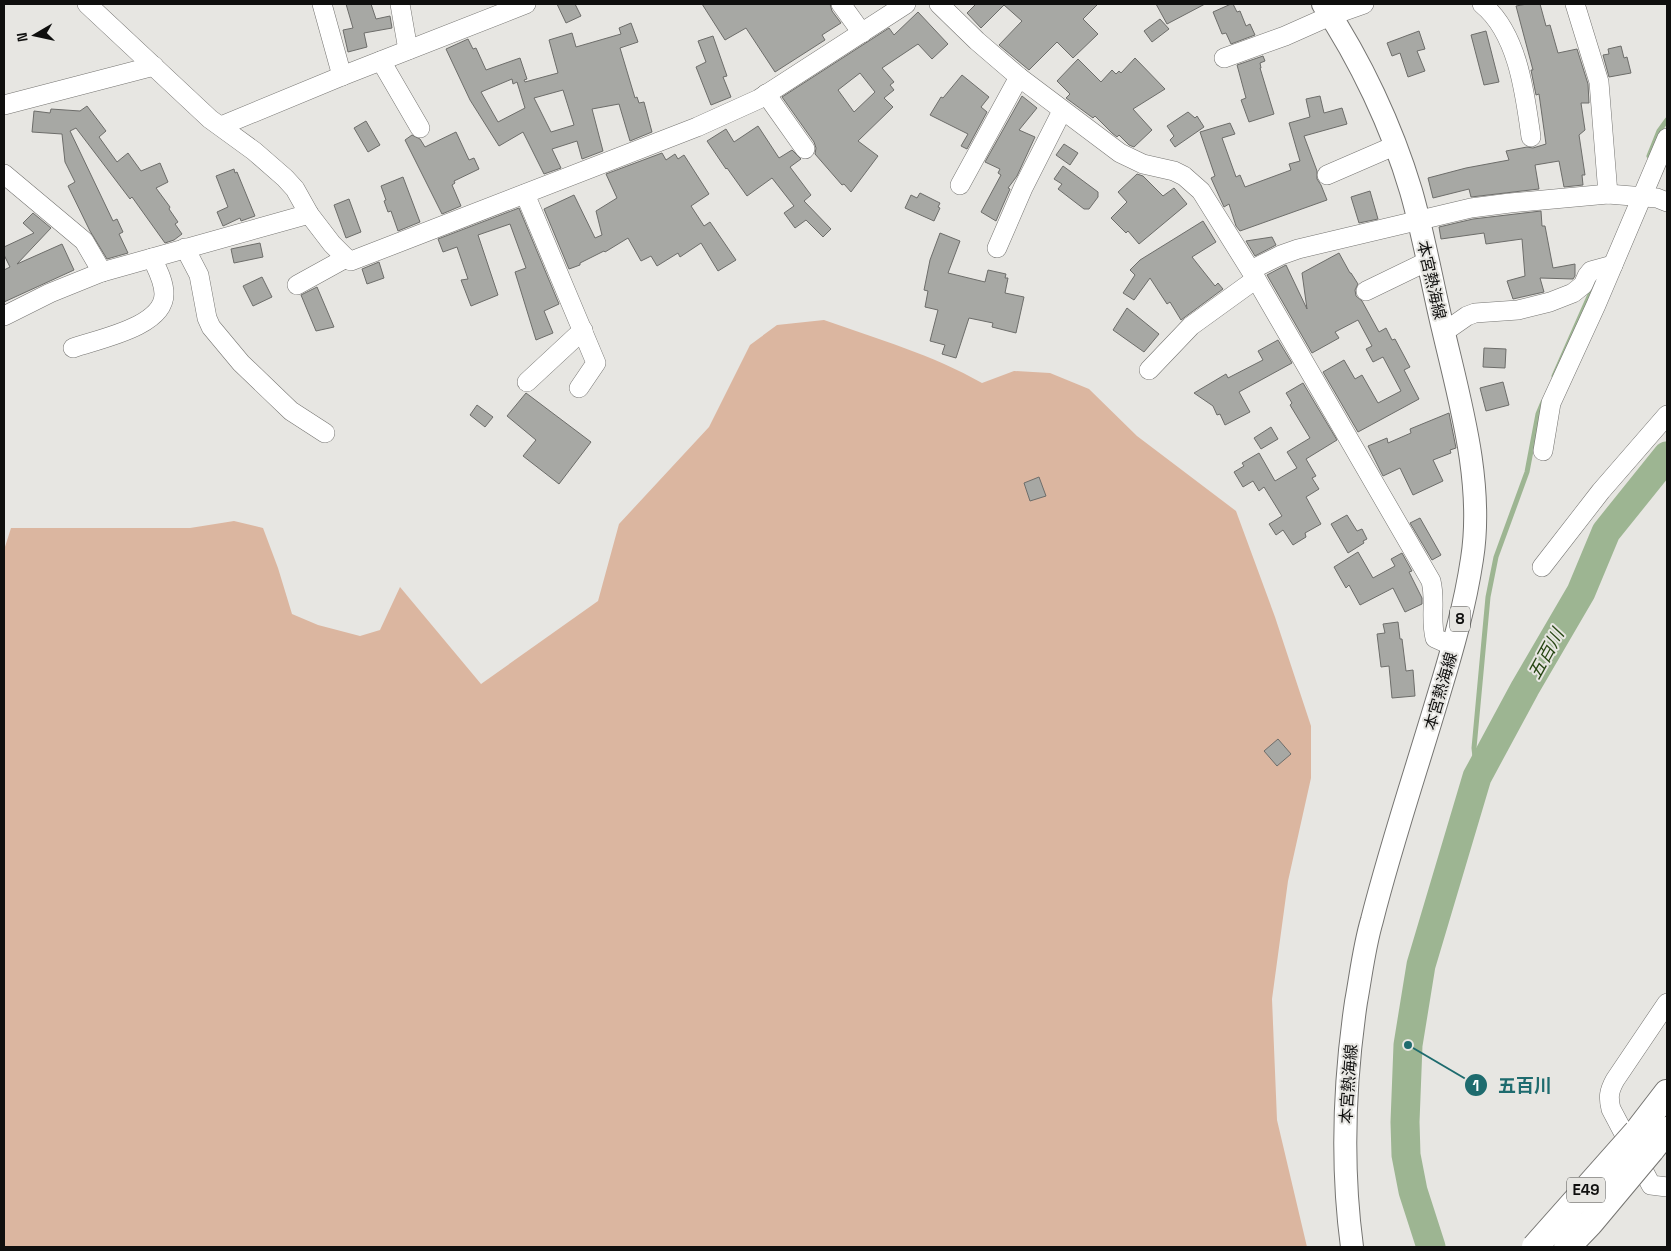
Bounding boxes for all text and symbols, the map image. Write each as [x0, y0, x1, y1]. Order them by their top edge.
north arrow [10, 10, 60, 60]
text: N [13, 31, 32, 43]
street label: 本宮熱海線 [1412, 239, 1451, 321]
road number: 8 [1450, 606, 1470, 632]
water label: 五百川 [1522, 623, 1570, 683]
street label: 本宮熱海線 [1419, 650, 1462, 732]
street label: 本宮熱海線 [1335, 1043, 1362, 1125]
callout: 五百川 [1463, 1069, 1562, 1102]
text: 五百川 [1498, 1074, 1552, 1097]
text: 1 [1473, 1076, 1479, 1095]
road number: E49 [1567, 1178, 1605, 1202]

